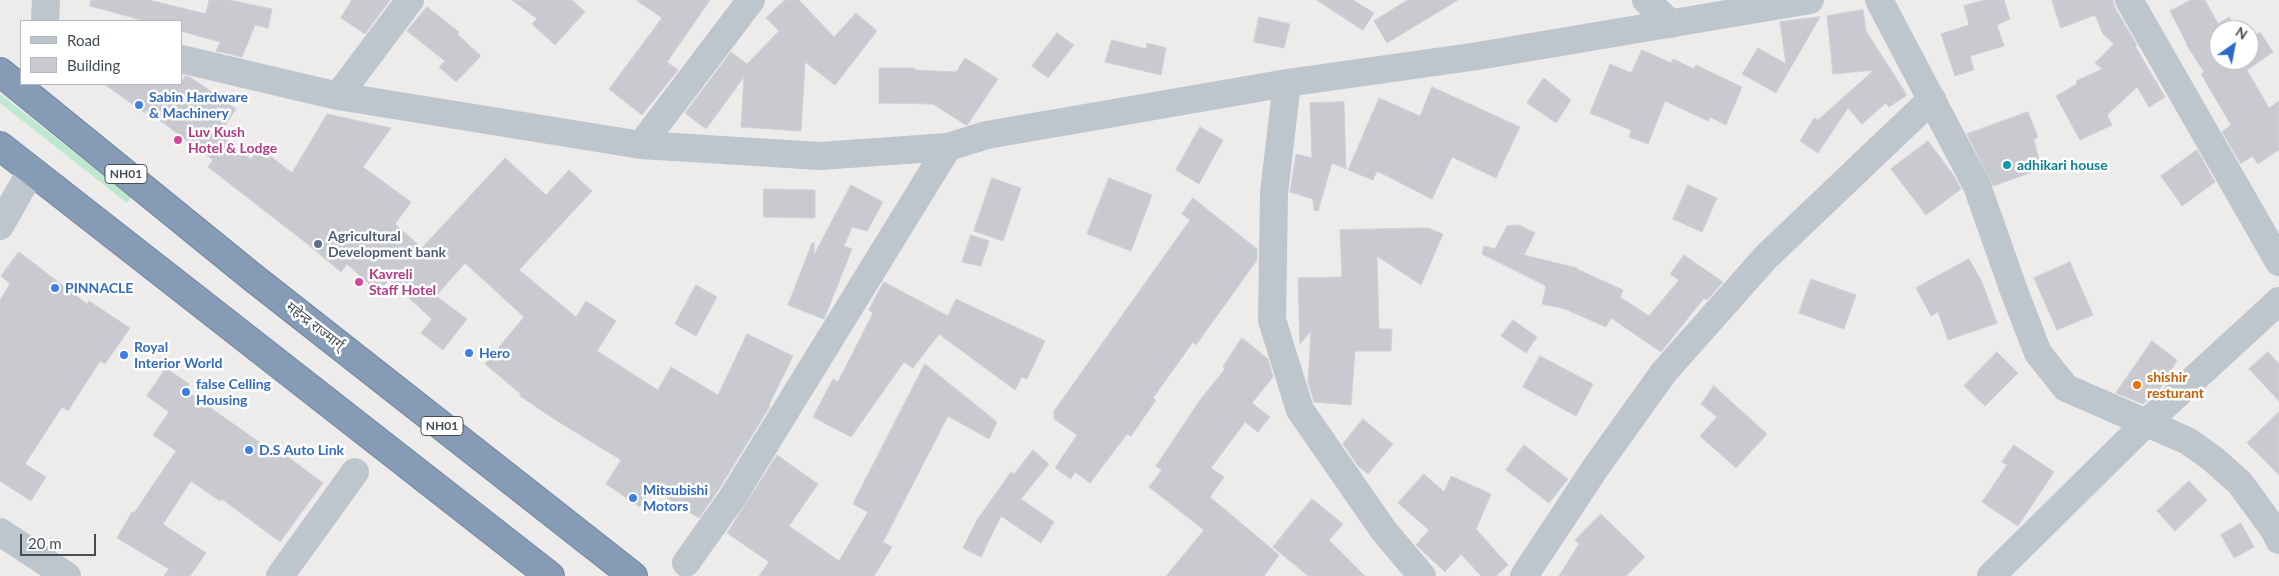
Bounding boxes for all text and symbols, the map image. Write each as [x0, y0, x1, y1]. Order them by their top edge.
legend [20, 20, 182, 85]
north arrow [2209, 20, 2259, 70]
text: N [2233, 23, 2251, 43]
text: Road [67, 31, 100, 49]
text: Building [67, 56, 120, 74]
place label: Sabin Hardware & Machinery [149, 89, 248, 121]
marker: Sabin Hardware & Machinery [133, 99, 145, 111]
place label: Luv Kush Hotel & Lodge [188, 124, 277, 156]
marker: Luv Kush Hotel & Lodge [172, 134, 184, 146]
place label: adhikari house [2017, 157, 2108, 173]
marker: adhikari house [2001, 159, 2013, 171]
road number: NH01 [105, 164, 147, 183]
place label: Agricultural Development bank [328, 228, 446, 260]
marker: Agricultural Development bank [312, 238, 324, 250]
place label: Kavreli Staff Hotel [369, 266, 436, 298]
marker: Kavreli Staff Hotel [353, 276, 365, 288]
place label: PINNACLE [65, 280, 133, 296]
marker: PINNACLE [49, 282, 61, 294]
street label: महेन्द्र राज्मार्ग् [283, 298, 347, 354]
place label: Royal Interior World [134, 339, 222, 372]
place label: Hero [479, 345, 510, 361]
marker: Hero [463, 347, 475, 359]
marker: Royal Interior World [118, 349, 130, 361]
place label: shishir resturant [2147, 369, 2204, 402]
place label: false Celling Housing [196, 376, 271, 408]
marker: shishir resturant [2131, 379, 2143, 391]
marker: false Celling Housing [180, 386, 192, 398]
road number: NH01 [421, 416, 463, 436]
place label: D.S Auto Link [259, 442, 344, 458]
marker: D.S Auto Link [243, 444, 255, 456]
place label: Mitsubishi Motors [643, 482, 708, 514]
marker: Mitsubishi Motors [627, 492, 639, 504]
scale bar [22, 524, 99, 556]
text: 20 m [28, 534, 62, 552]

